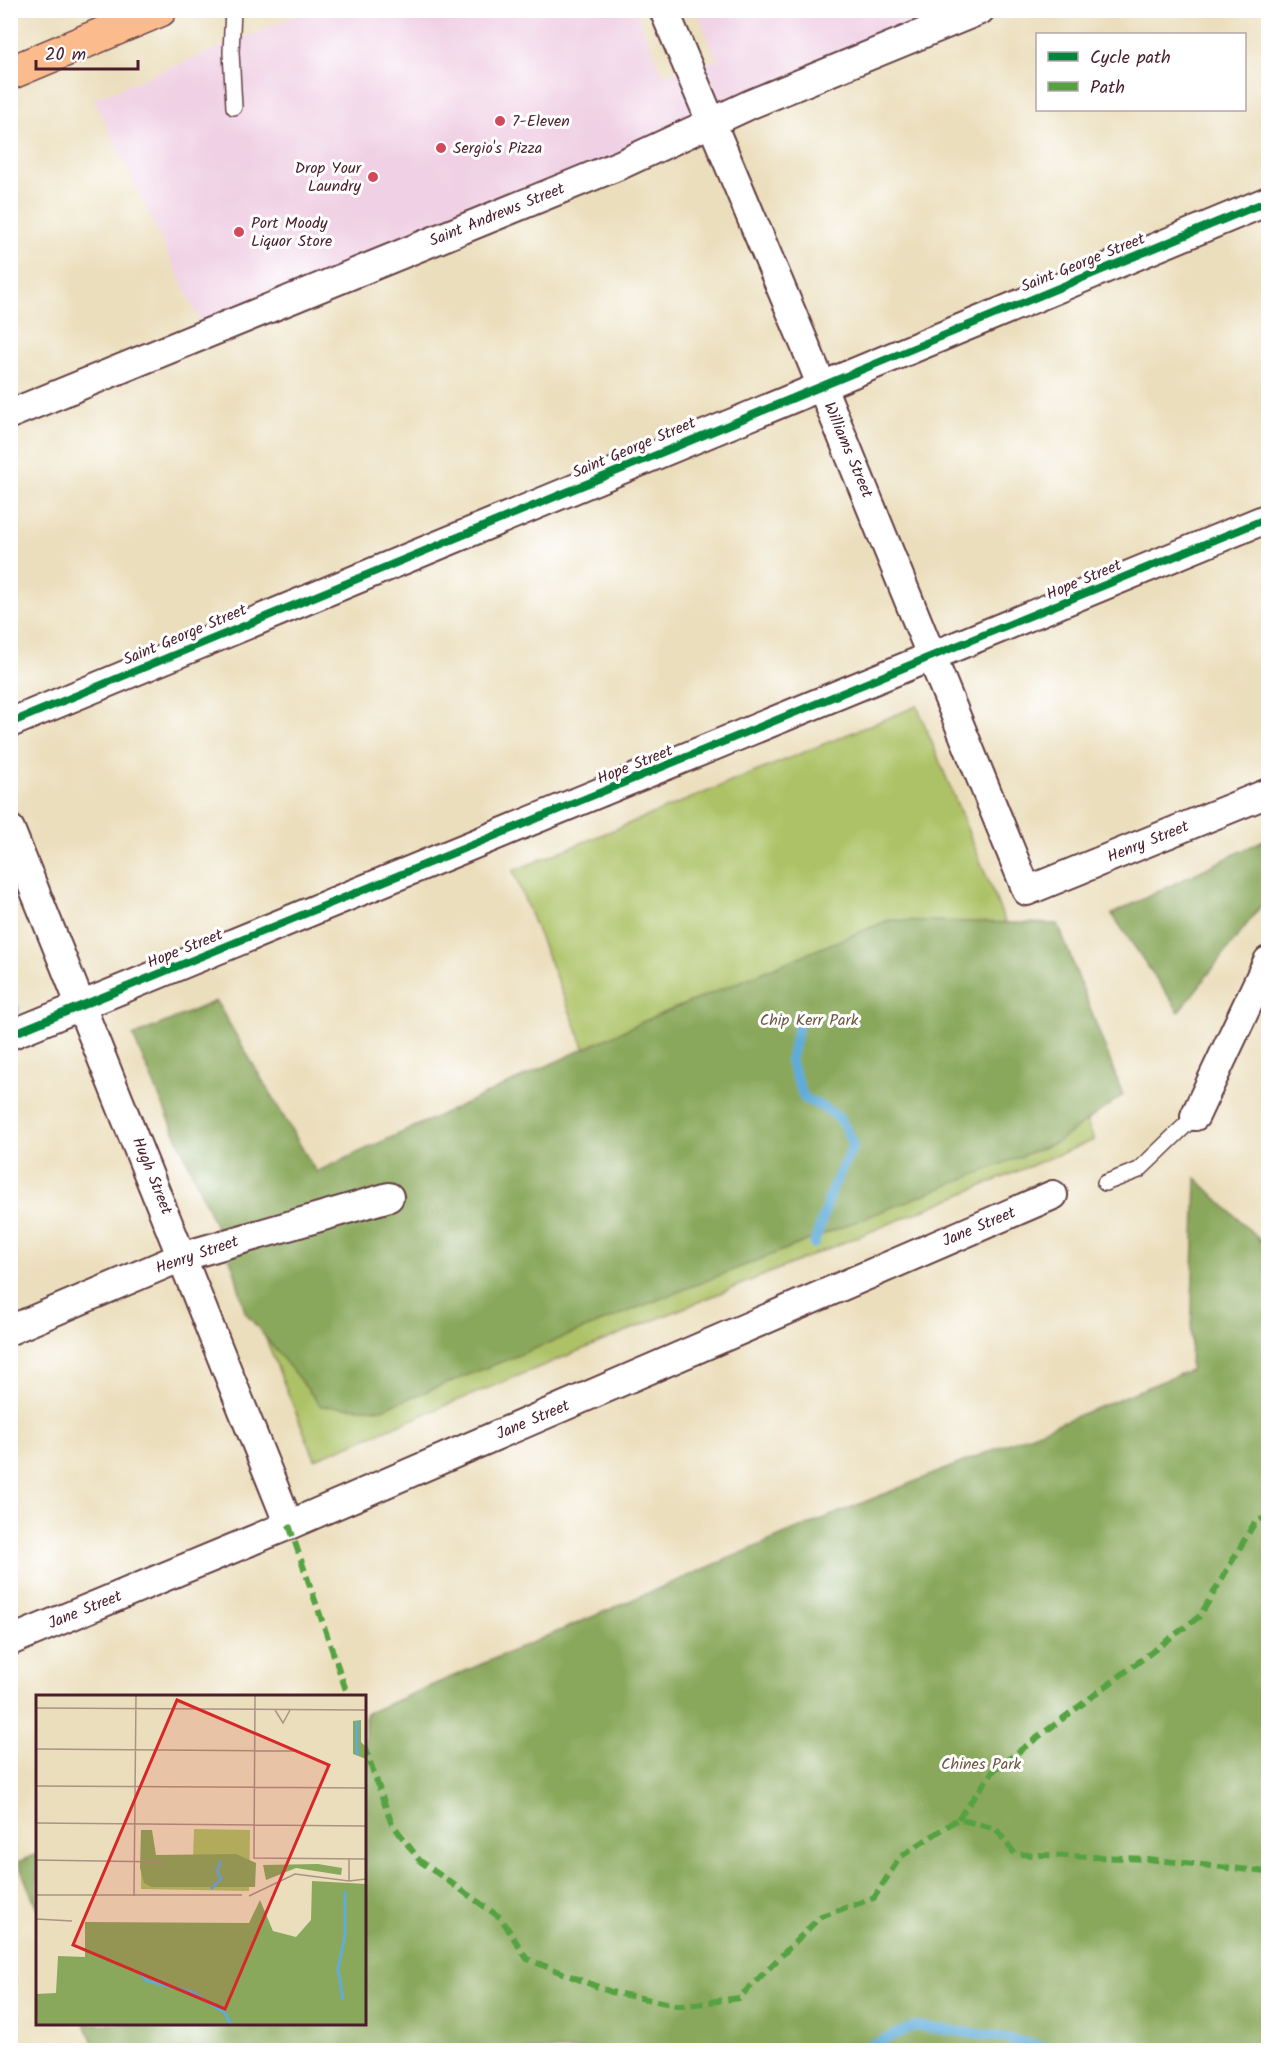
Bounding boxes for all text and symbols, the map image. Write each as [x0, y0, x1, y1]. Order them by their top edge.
scale bar [36, 33, 138, 71]
legend [1036, 33, 1246, 111]
text: 20 m [45, 41, 86, 70]
text: Cycle path [1090, 44, 1171, 73]
text: Path [1090, 74, 1125, 103]
place label: 7-Eleven [512, 109, 570, 134]
marker: 7-Eleven [493, 114, 507, 128]
place label: Sergio's Pizza [453, 136, 542, 161]
marker: Sergio's Pizza [434, 141, 448, 155]
place label: Drop Your Laundry [295, 156, 363, 199]
marker: Drop Your Laundry [366, 170, 380, 184]
street label: Saint Andrews Street [425, 176, 569, 254]
place label: Port Moody Liquor Store [251, 211, 332, 254]
marker: Port Moody Liquor Store [232, 225, 246, 239]
street label: Saint George Street [1017, 226, 1150, 299]
street label: Williams Street [817, 398, 880, 503]
street label: Saint George Street [568, 410, 700, 485]
street label: Hope Street [1042, 553, 1126, 607]
street label: Saint George Street [119, 597, 251, 672]
street label: Hope Street [593, 738, 677, 792]
street label: Henry Street [1103, 814, 1193, 870]
street label: Hope Street [143, 922, 227, 976]
park label: Chip Kerr Park [760, 1008, 859, 1033]
street label: Hugh Street [125, 1133, 179, 1219]
street label: Jane Street [938, 1200, 1020, 1254]
street label: Henry Street [152, 1229, 243, 1281]
street label: Jane Street [492, 1393, 574, 1447]
street label: Jane Street [44, 1584, 126, 1636]
inset map [36, 1695, 366, 2025]
park label: Chines Park [941, 1752, 1021, 1777]

